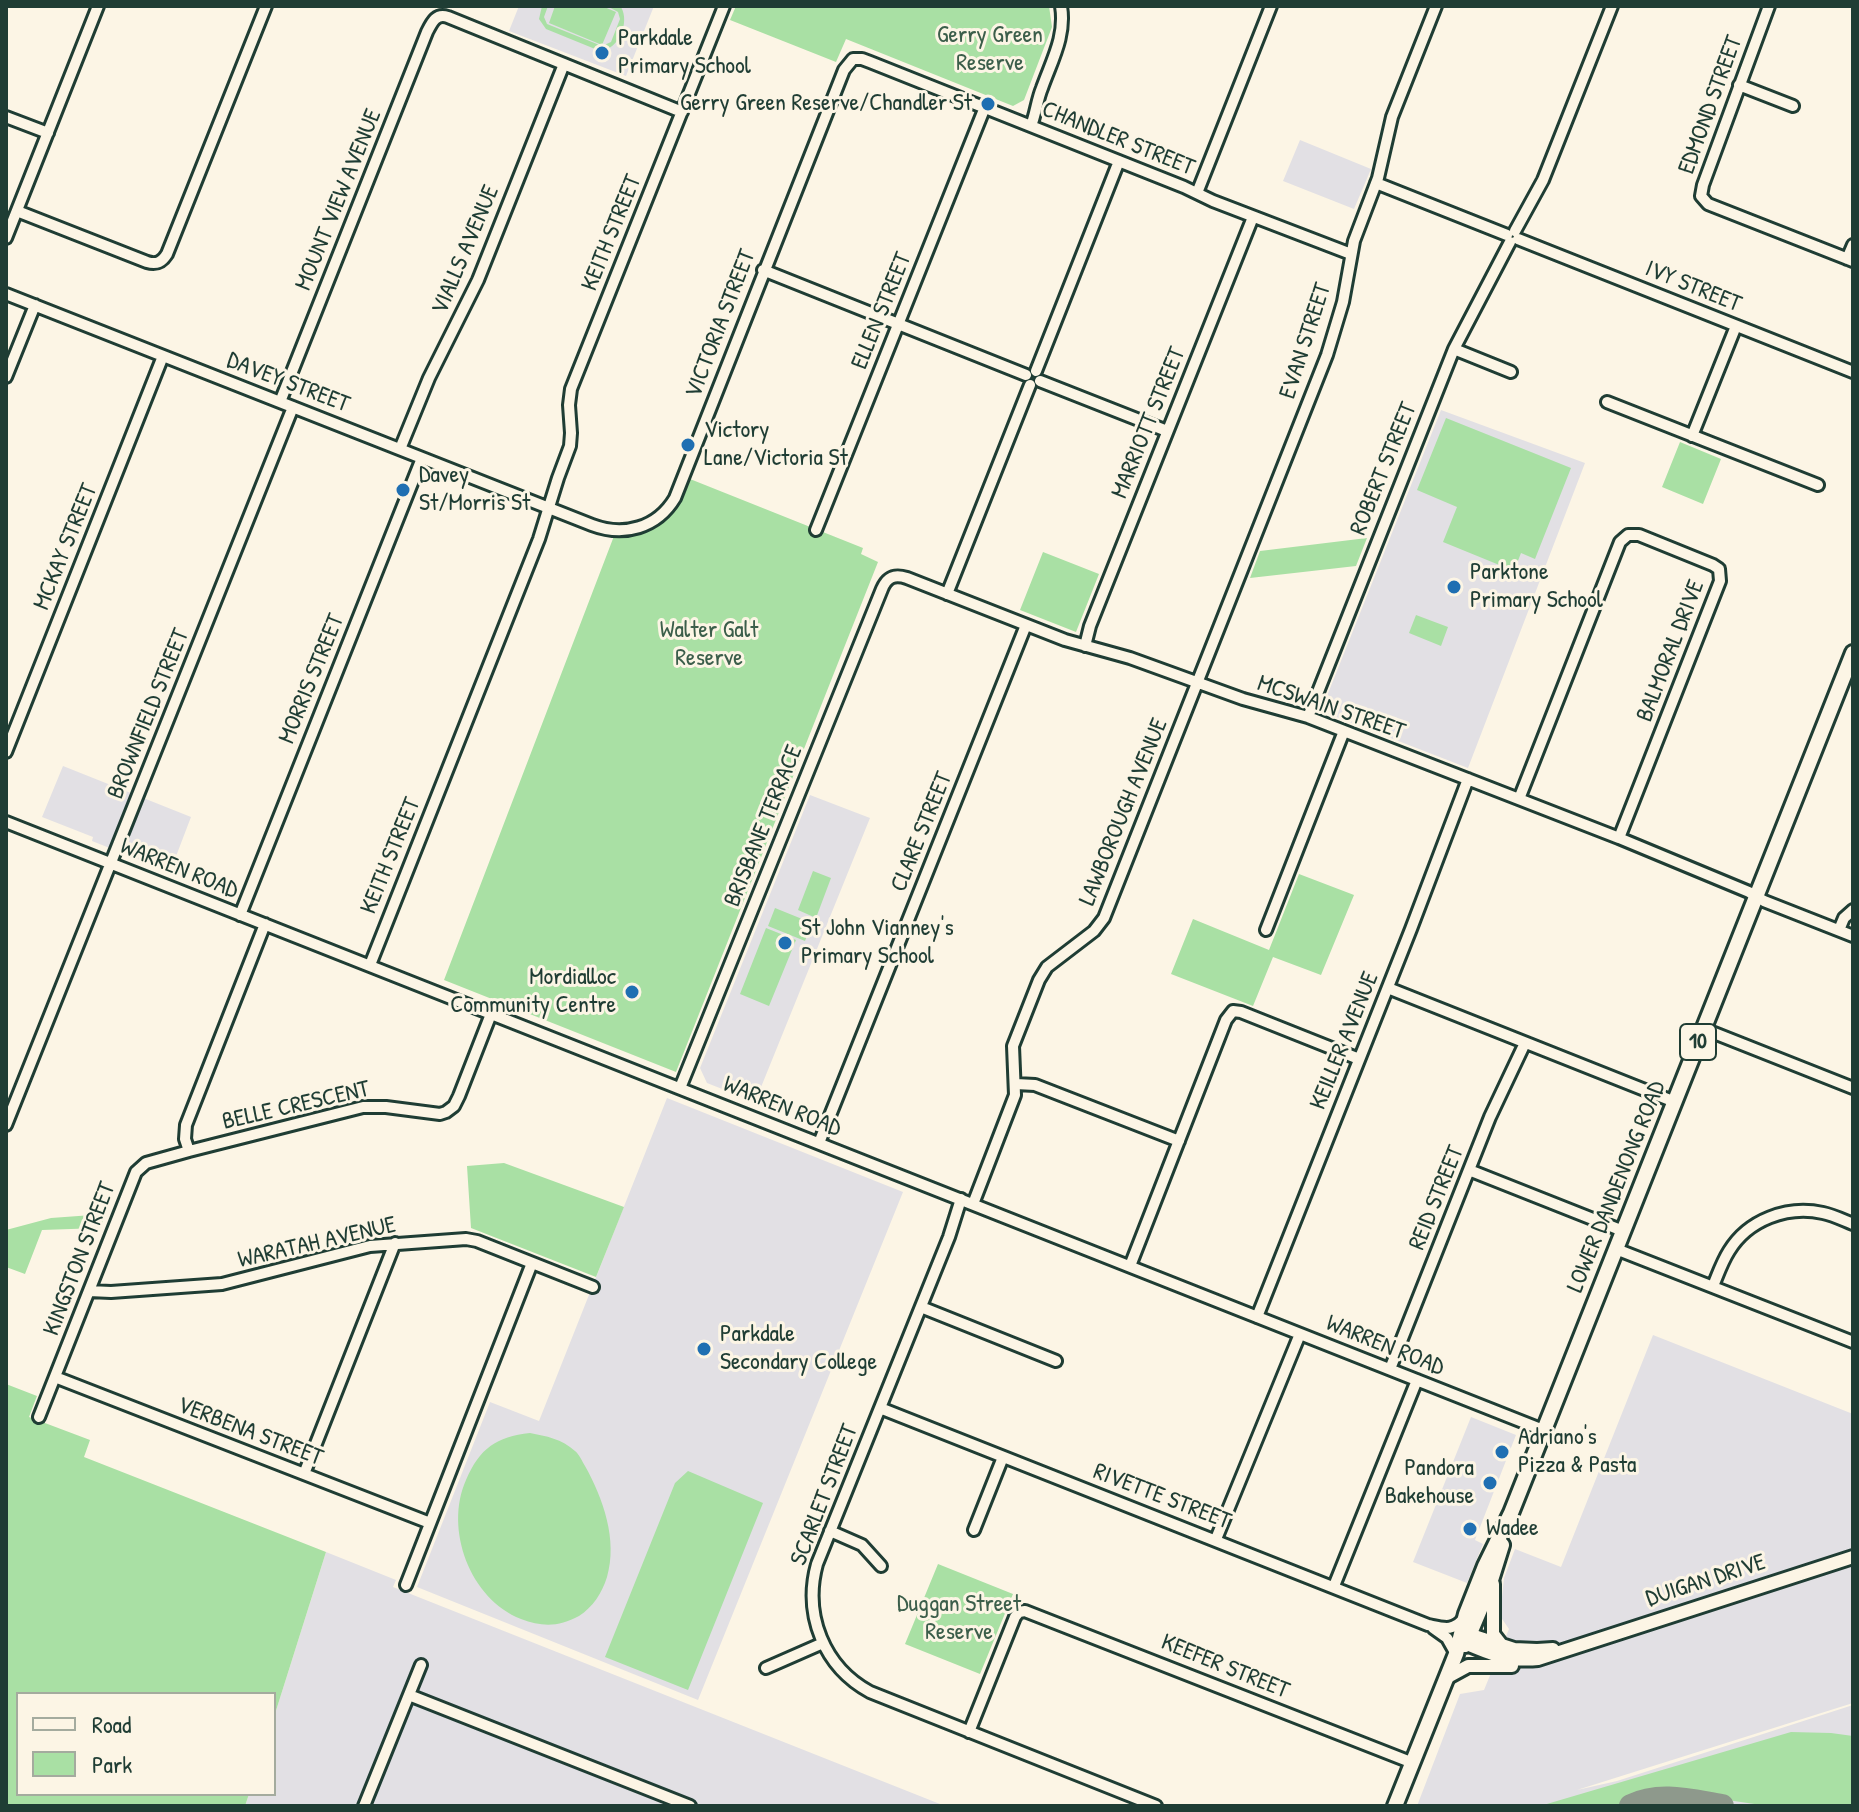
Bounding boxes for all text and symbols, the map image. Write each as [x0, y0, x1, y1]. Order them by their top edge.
park label: Gerry Green Reserve [937, 22, 1043, 78]
place label: Parkdale Primary School [618, 25, 751, 81]
street label: EDMOND STREET [1673, 32, 1749, 178]
marker: Parkdale Primary School [593, 44, 611, 62]
place label: Gerry Green Reserve/Chandler St [680, 90, 972, 118]
marker: Gerry Green Reserve/Chandler St [979, 95, 997, 113]
street label: CHANDLER STREET [1038, 95, 1198, 183]
street label: MOUNT VIEW AVENUE [290, 105, 388, 295]
street label: KEITH STREET [576, 171, 648, 295]
street label: VIALLS AVENUE [426, 181, 506, 319]
street label: VICTORIA STREET [680, 246, 762, 402]
street label: ELLEN STREET [846, 249, 918, 373]
street label: IVY STREET [1641, 255, 1745, 319]
street label: EVAN STREET [1274, 280, 1338, 402]
street label: MARRIOTT STREET [1106, 343, 1192, 503]
street label: DAVEY STREET [223, 346, 353, 420]
street label: ROBERT STREET [1344, 399, 1424, 539]
place label: Victory Lane/Victoria St [704, 417, 848, 473]
marker: Victory Lane/Victoria St [679, 436, 697, 454]
place label: Davey St/Morris St [419, 462, 530, 518]
street label: MCKAY STREET [28, 480, 104, 614]
marker: Davey St/Morris St [394, 481, 412, 499]
place label: Parktone Primary School [1470, 559, 1603, 615]
street label: BALMORAL DRIVE [1631, 576, 1711, 726]
marker: Parktone Primary School [1445, 578, 1463, 596]
street label: MORRIS STREET [273, 610, 351, 748]
park label: Walter Galt Reserve [660, 617, 758, 673]
street label: BROWNFIELD STREET [102, 625, 196, 803]
street label: MCSWAIN STREET [1253, 669, 1409, 747]
street label: LAWBOROUGH AVENUE [1073, 714, 1175, 910]
street label: BRISBANE TERRACE [719, 741, 809, 911]
street label: CLARE STREET [885, 768, 959, 896]
street label: KEITH STREET [355, 794, 427, 918]
street label: WARREN ROAD [116, 832, 242, 906]
place label: St John Vianney's Primary School [801, 915, 954, 971]
marker: St John Vianney's Primary School [776, 934, 794, 952]
place label: Mordialloc Community Centre [450, 964, 616, 1020]
street label: KEILLER AVENUE [1304, 968, 1386, 1114]
marker: Mordialloc Community Centre [623, 983, 641, 1001]
road number: 10 [1680, 1024, 1716, 1060]
street label: WARREN ROAD [719, 1070, 845, 1144]
street label: BELLE CRESCENT [220, 1075, 372, 1137]
street label: LOWER DANDENONG ROAD [1561, 1077, 1673, 1297]
street label: REID STREET [1403, 1142, 1471, 1254]
street label: KINGSTON STREET [38, 1178, 122, 1340]
street label: WARATAH AVENUE [235, 1211, 399, 1275]
street label: WARREN ROAD [1322, 1309, 1448, 1383]
place label: Parkdale Secondary College [720, 1321, 877, 1377]
marker: Parkdale Secondary College [695, 1340, 713, 1358]
street label: VERBENA STREET [173, 1391, 327, 1473]
street label: SCARLET STREET [785, 1420, 865, 1570]
place label: Adriano's Pizza & Pasta [1518, 1424, 1636, 1480]
marker: Adriano's Pizza & Pasta [1493, 1443, 1511, 1461]
place label: Pandora Bakehouse [1385, 1455, 1474, 1511]
street label: RIVETTE STREET [1089, 1458, 1235, 1536]
marker: Pandora Bakehouse [1481, 1474, 1499, 1492]
place label: Wadee [1486, 1515, 1539, 1543]
marker: Wadee [1461, 1520, 1479, 1538]
street label: DUIGAN DRIVE [1643, 1548, 1769, 1614]
park label: Duggan Street Reserve [897, 1591, 1021, 1647]
street label: KEEFER STREET [1157, 1628, 1293, 1706]
legend [16, 1692, 276, 1796]
text: Road [92, 1708, 131, 1740]
text: Park [92, 1748, 132, 1780]

